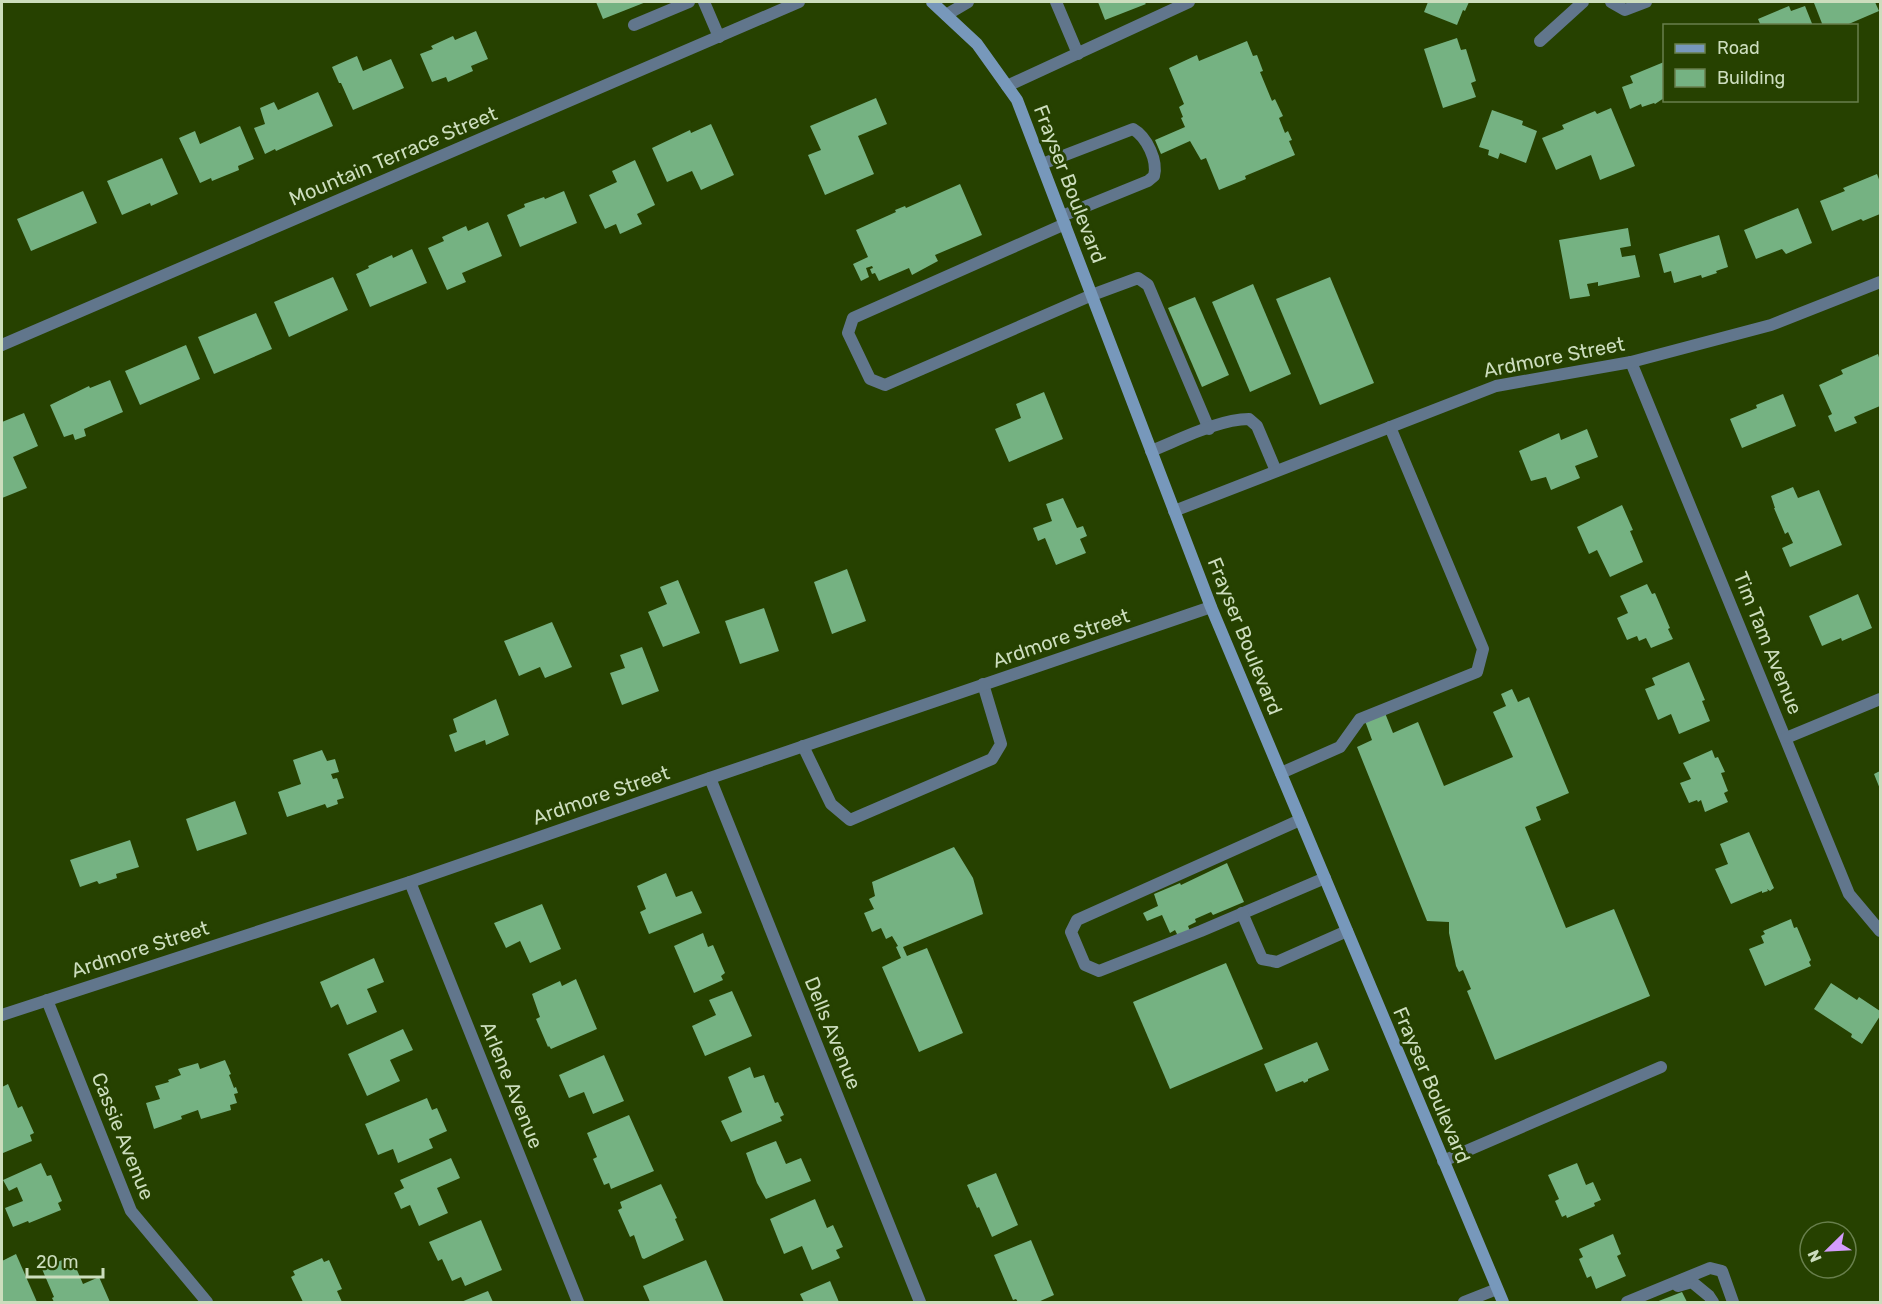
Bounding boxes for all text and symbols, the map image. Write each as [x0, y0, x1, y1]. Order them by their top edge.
legend [1663, 24, 1858, 102]
text: Road [1717, 37, 1760, 59]
text: Building [1717, 67, 1785, 89]
street label: Mountain Terrace Street [285, 101, 501, 211]
street label: Frayser Boulevard [1029, 102, 1111, 266]
street label: Ardmore Street [1481, 332, 1627, 382]
street label: Frayser Boulevard [1203, 554, 1287, 718]
street label: Tim Tam Avenue [1728, 568, 1808, 718]
street label: Ardmore Street [989, 603, 1133, 673]
street label: Ardmore Street [529, 760, 673, 830]
street label: Ardmore Street [68, 915, 212, 983]
street label: Dells Avenue [800, 973, 866, 1093]
street label: Frayser Boulevard [1388, 1003, 1476, 1167]
street label: Arlene Avenue [476, 1018, 548, 1152]
street label: Cassie Avenue [87, 1069, 159, 1203]
north arrow [1798, 1220, 1858, 1280]
scale bar [27, 1241, 104, 1279]
text: N [1804, 1247, 1826, 1265]
text: 20 m [36, 1251, 78, 1273]

